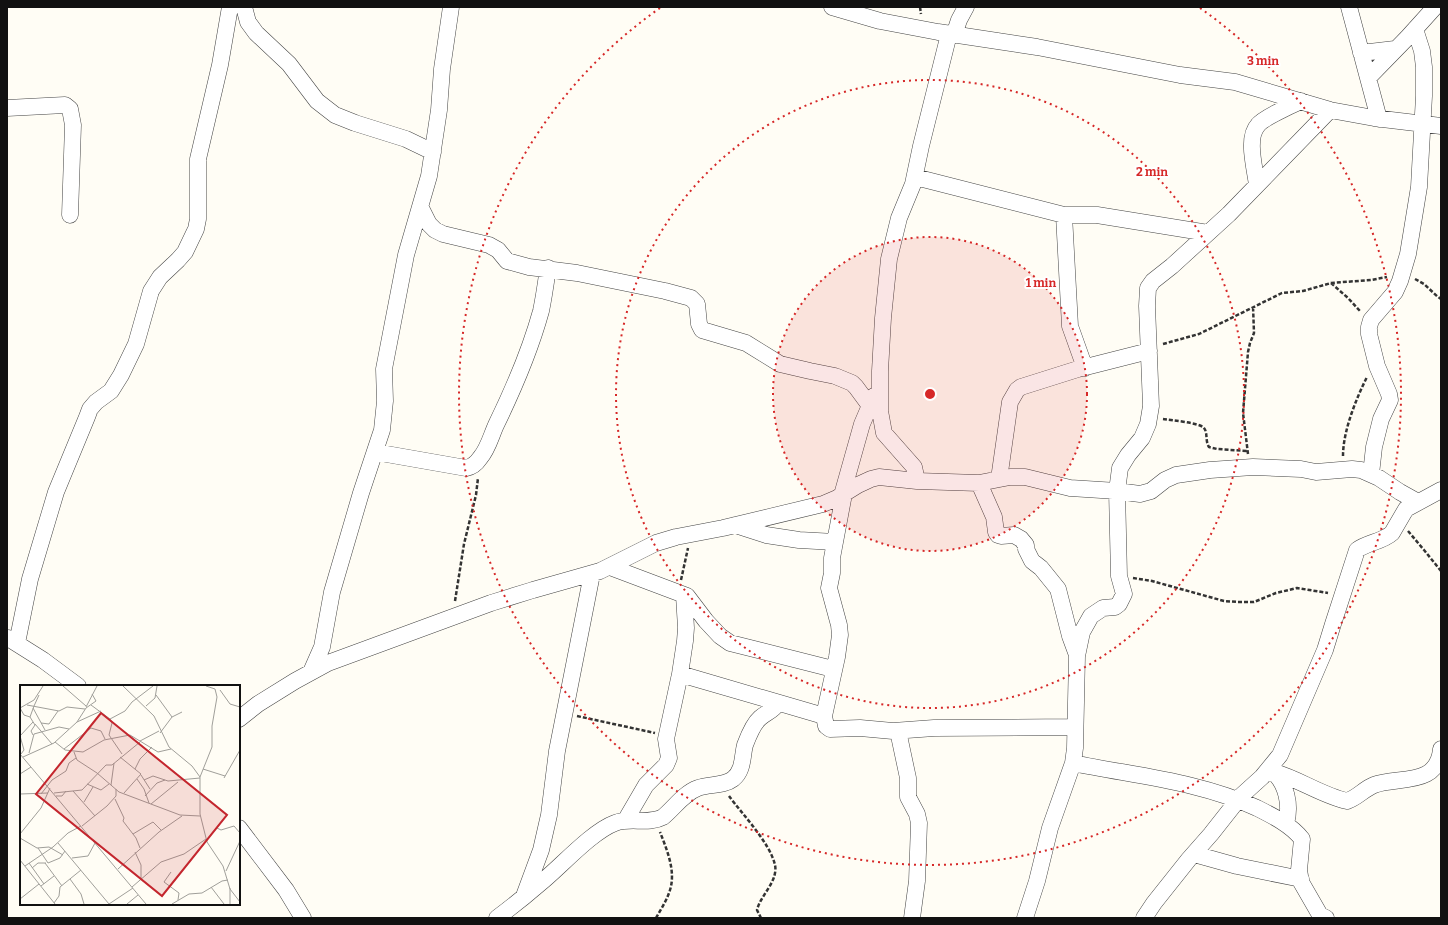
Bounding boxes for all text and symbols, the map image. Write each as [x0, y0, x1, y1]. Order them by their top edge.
text: 3 min [1247, 54, 1279, 68]
text: 2 min [1136, 165, 1168, 179]
text: 1 min [1026, 276, 1056, 290]
centre of rings [923, 387, 937, 401]
inset map [20, 685, 240, 905]

